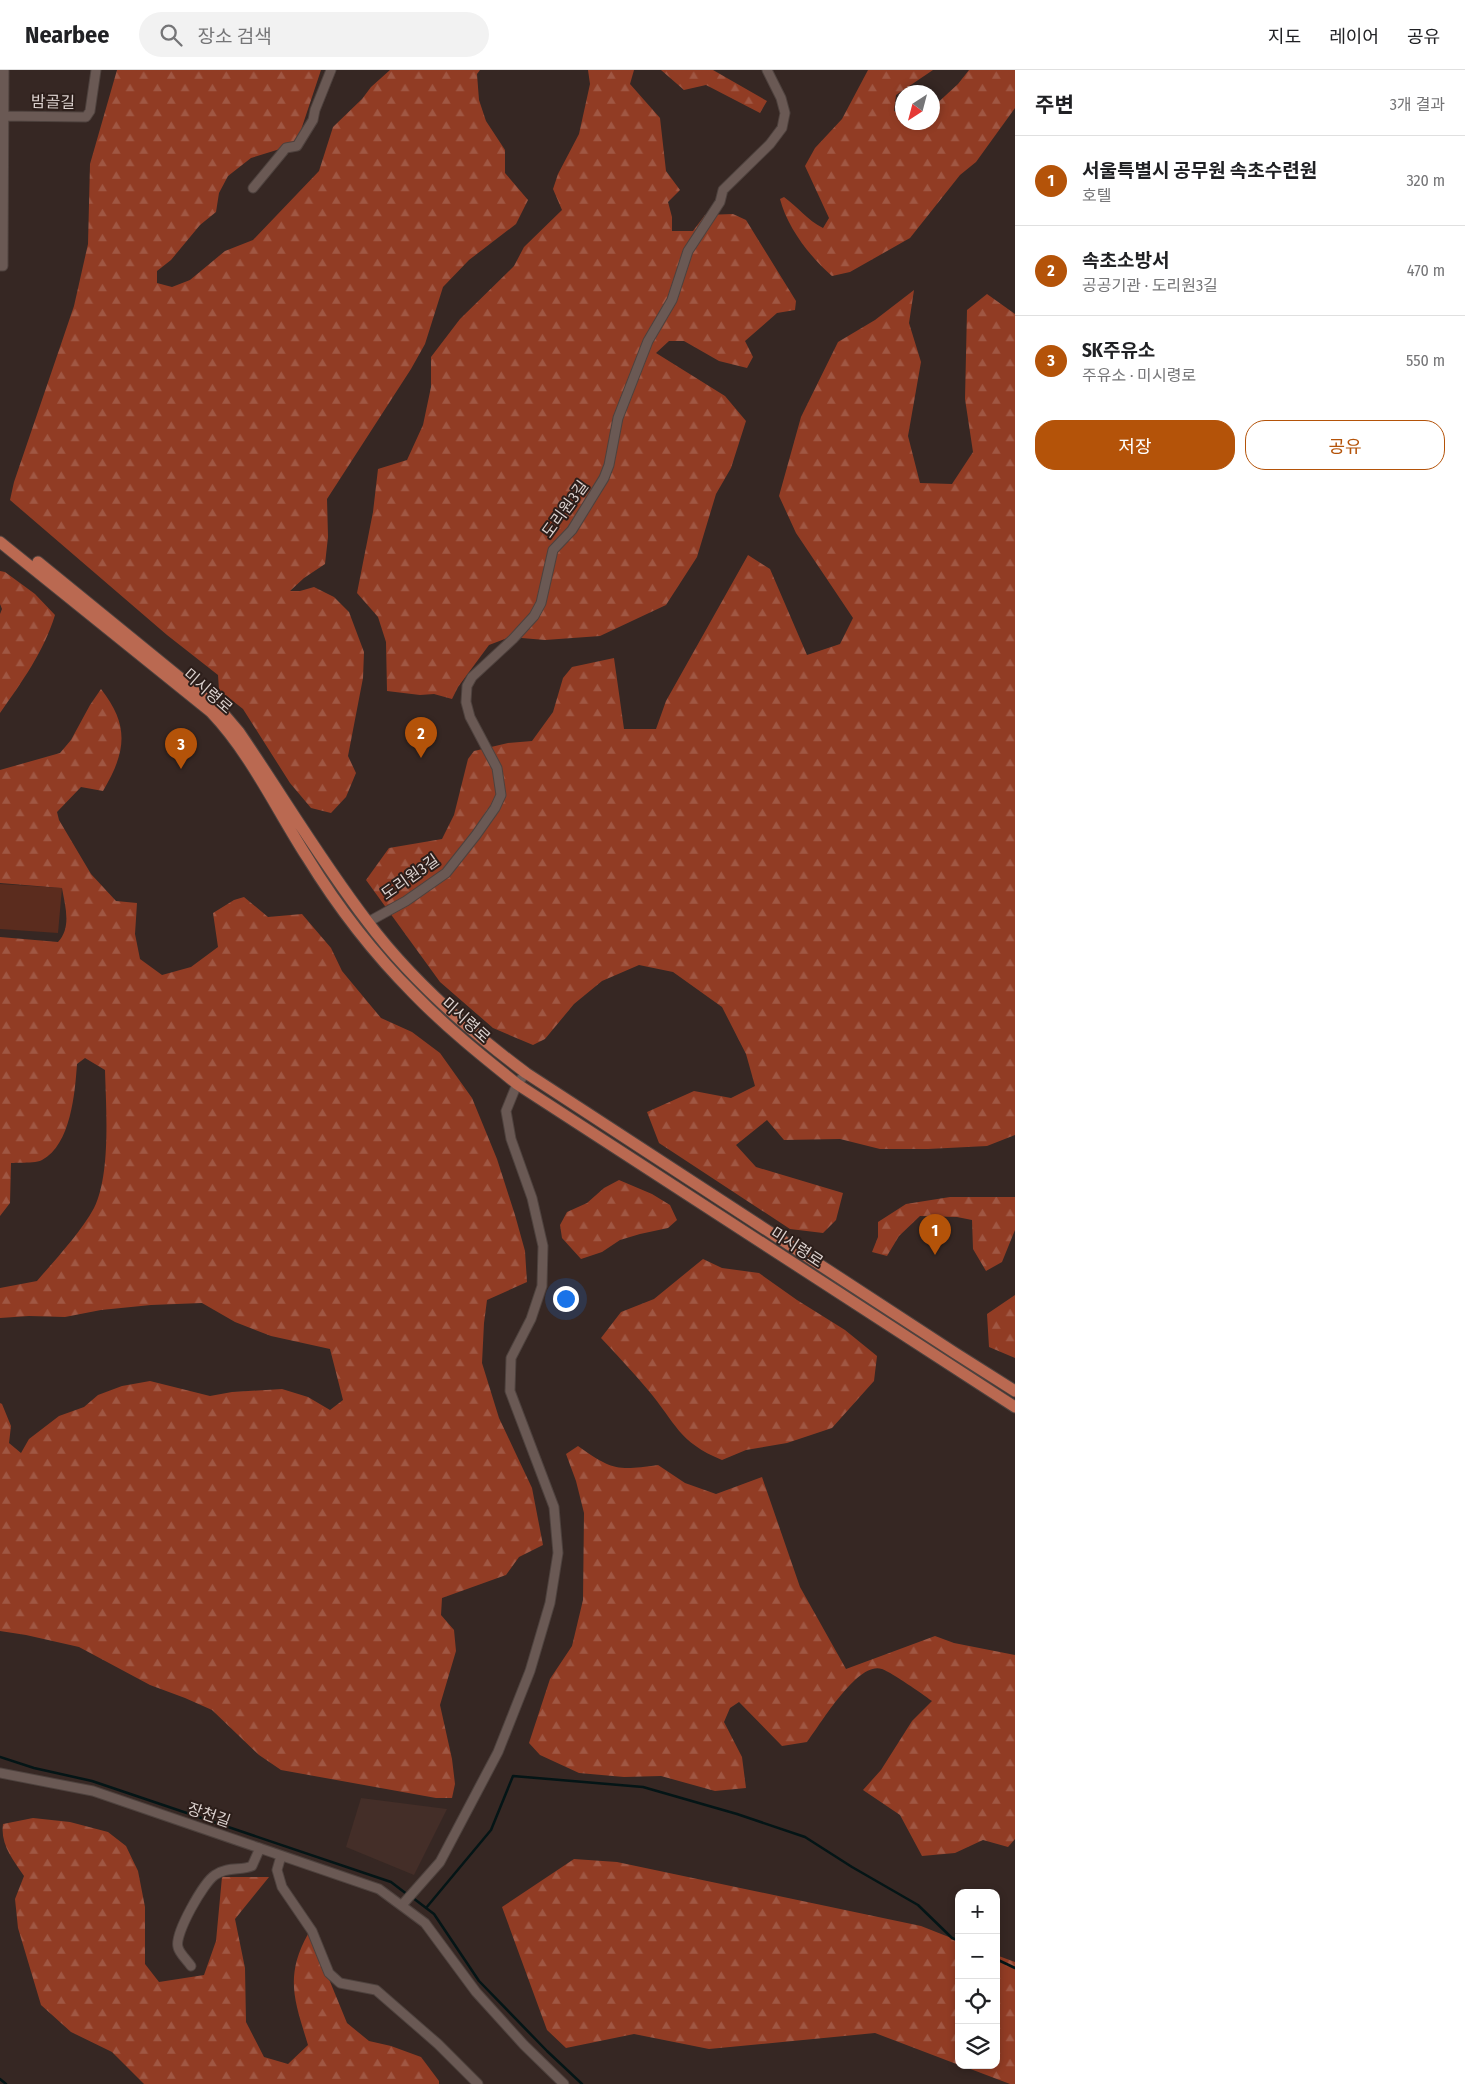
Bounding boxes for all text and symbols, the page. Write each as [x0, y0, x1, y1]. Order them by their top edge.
search box [139, 12, 489, 57]
text: Nearbee [25, 21, 109, 49]
icon: search [157, 21, 185, 49]
text: 장소 검색 [197, 25, 272, 48]
text: 지도 [1268, 26, 1301, 48]
text: 레이어 [1329, 26, 1379, 48]
text: 공유 [1407, 26, 1440, 48]
north arrow [895, 85, 940, 130]
street label: 밤골길 [31, 92, 75, 112]
text: 주변 [1035, 92, 1074, 118]
text: 3개 결과 [1390, 95, 1445, 114]
text: 서울특별시 공무원 속초수련원 [1082, 159, 1317, 182]
text: 1 [1048, 171, 1054, 190]
text: 320 m [1406, 171, 1445, 190]
text: 호텔 [1082, 186, 1111, 205]
text: 속초소방서 [1082, 249, 1169, 272]
text: 2 [1047, 261, 1055, 280]
text: 470 m [1407, 261, 1445, 280]
text: 공공기관 · 도리원3길 [1082, 276, 1218, 295]
text: SK주유소 [1082, 339, 1155, 362]
text: 3 [1047, 351, 1055, 370]
text: 550 m [1406, 351, 1445, 370]
text: 주유소 · 미시령로 [1082, 366, 1196, 385]
button: 저장 [1035, 420, 1235, 470]
button: 공유 [1245, 420, 1445, 470]
street label: 도리원3길 [538, 477, 592, 541]
street label: 미시령로 [180, 665, 237, 718]
pin: 2 [405, 717, 437, 758]
pin: 3 [165, 728, 197, 769]
street label: 도리원3길 [377, 850, 443, 904]
street label: 미시령로 [438, 993, 494, 1047]
pin: 1 [919, 1214, 951, 1255]
street label: 미시령로 [767, 1223, 827, 1271]
your location [553, 1286, 579, 1312]
street label: 장천길 [185, 1799, 233, 1831]
map controls [955, 1889, 1000, 2069]
button: + [955, 1889, 1000, 1934]
button: − [955, 1934, 1000, 1979]
button: locate [955, 1979, 1000, 2024]
button: layers [955, 2024, 1000, 2069]

